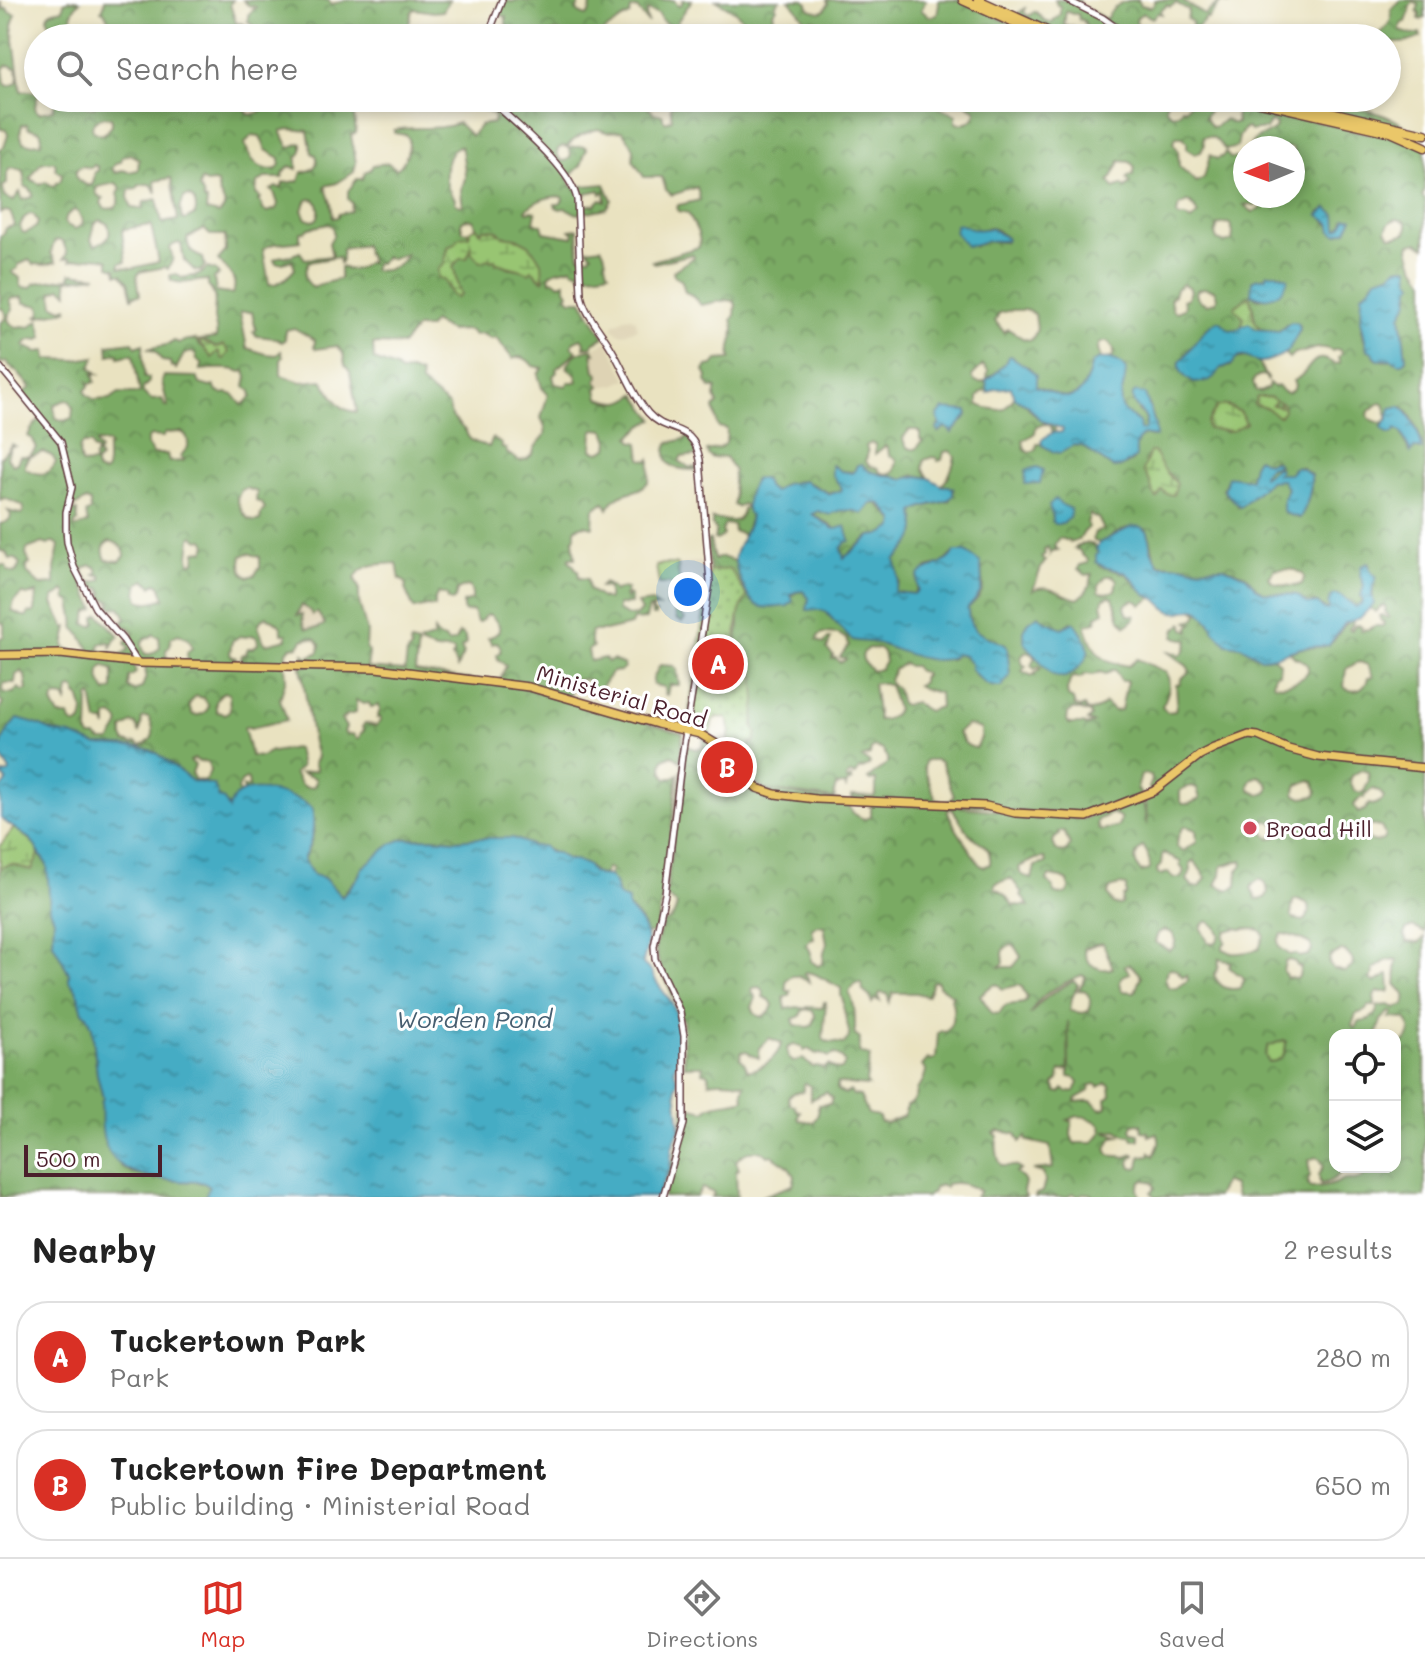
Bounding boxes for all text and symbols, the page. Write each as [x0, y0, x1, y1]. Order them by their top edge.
search box [24, 24, 1401, 112]
icon: search [52, 46, 96, 90]
text: Search here [116, 48, 299, 88]
north arrow [1233, 136, 1305, 208]
your location [668, 572, 708, 612]
pin: A [692, 634, 744, 694]
street label: Ministerial Road [533, 658, 711, 734]
pin: B [701, 737, 753, 797]
place label: Broad Hill [1266, 814, 1372, 843]
marker: Broad Hill [1241, 819, 1259, 837]
water label: Worden Pond [396, 1003, 554, 1034]
map controls [1329, 1029, 1401, 1173]
button: locate [1329, 1029, 1401, 1101]
button: layers [1329, 1101, 1401, 1173]
scale bar [24, 1141, 162, 1177]
text: 500 m [36, 1144, 101, 1173]
text: Nearby [32, 1227, 157, 1272]
text: 2 results [1284, 1232, 1393, 1266]
text: Tuckertown Park [110, 1320, 366, 1360]
text: A [51, 1340, 69, 1374]
text: 280 m [1316, 1340, 1391, 1374]
text: Park [110, 1360, 169, 1394]
text: Tuckertown Fire Department [110, 1448, 547, 1488]
text: B [51, 1468, 69, 1502]
text: 650 m [1315, 1468, 1391, 1502]
text: Public building · Ministerial Road [110, 1488, 530, 1522]
tab: Map [201, 1576, 245, 1653]
tab: Directions [646, 1576, 758, 1653]
tab: Saved [1159, 1576, 1224, 1653]

